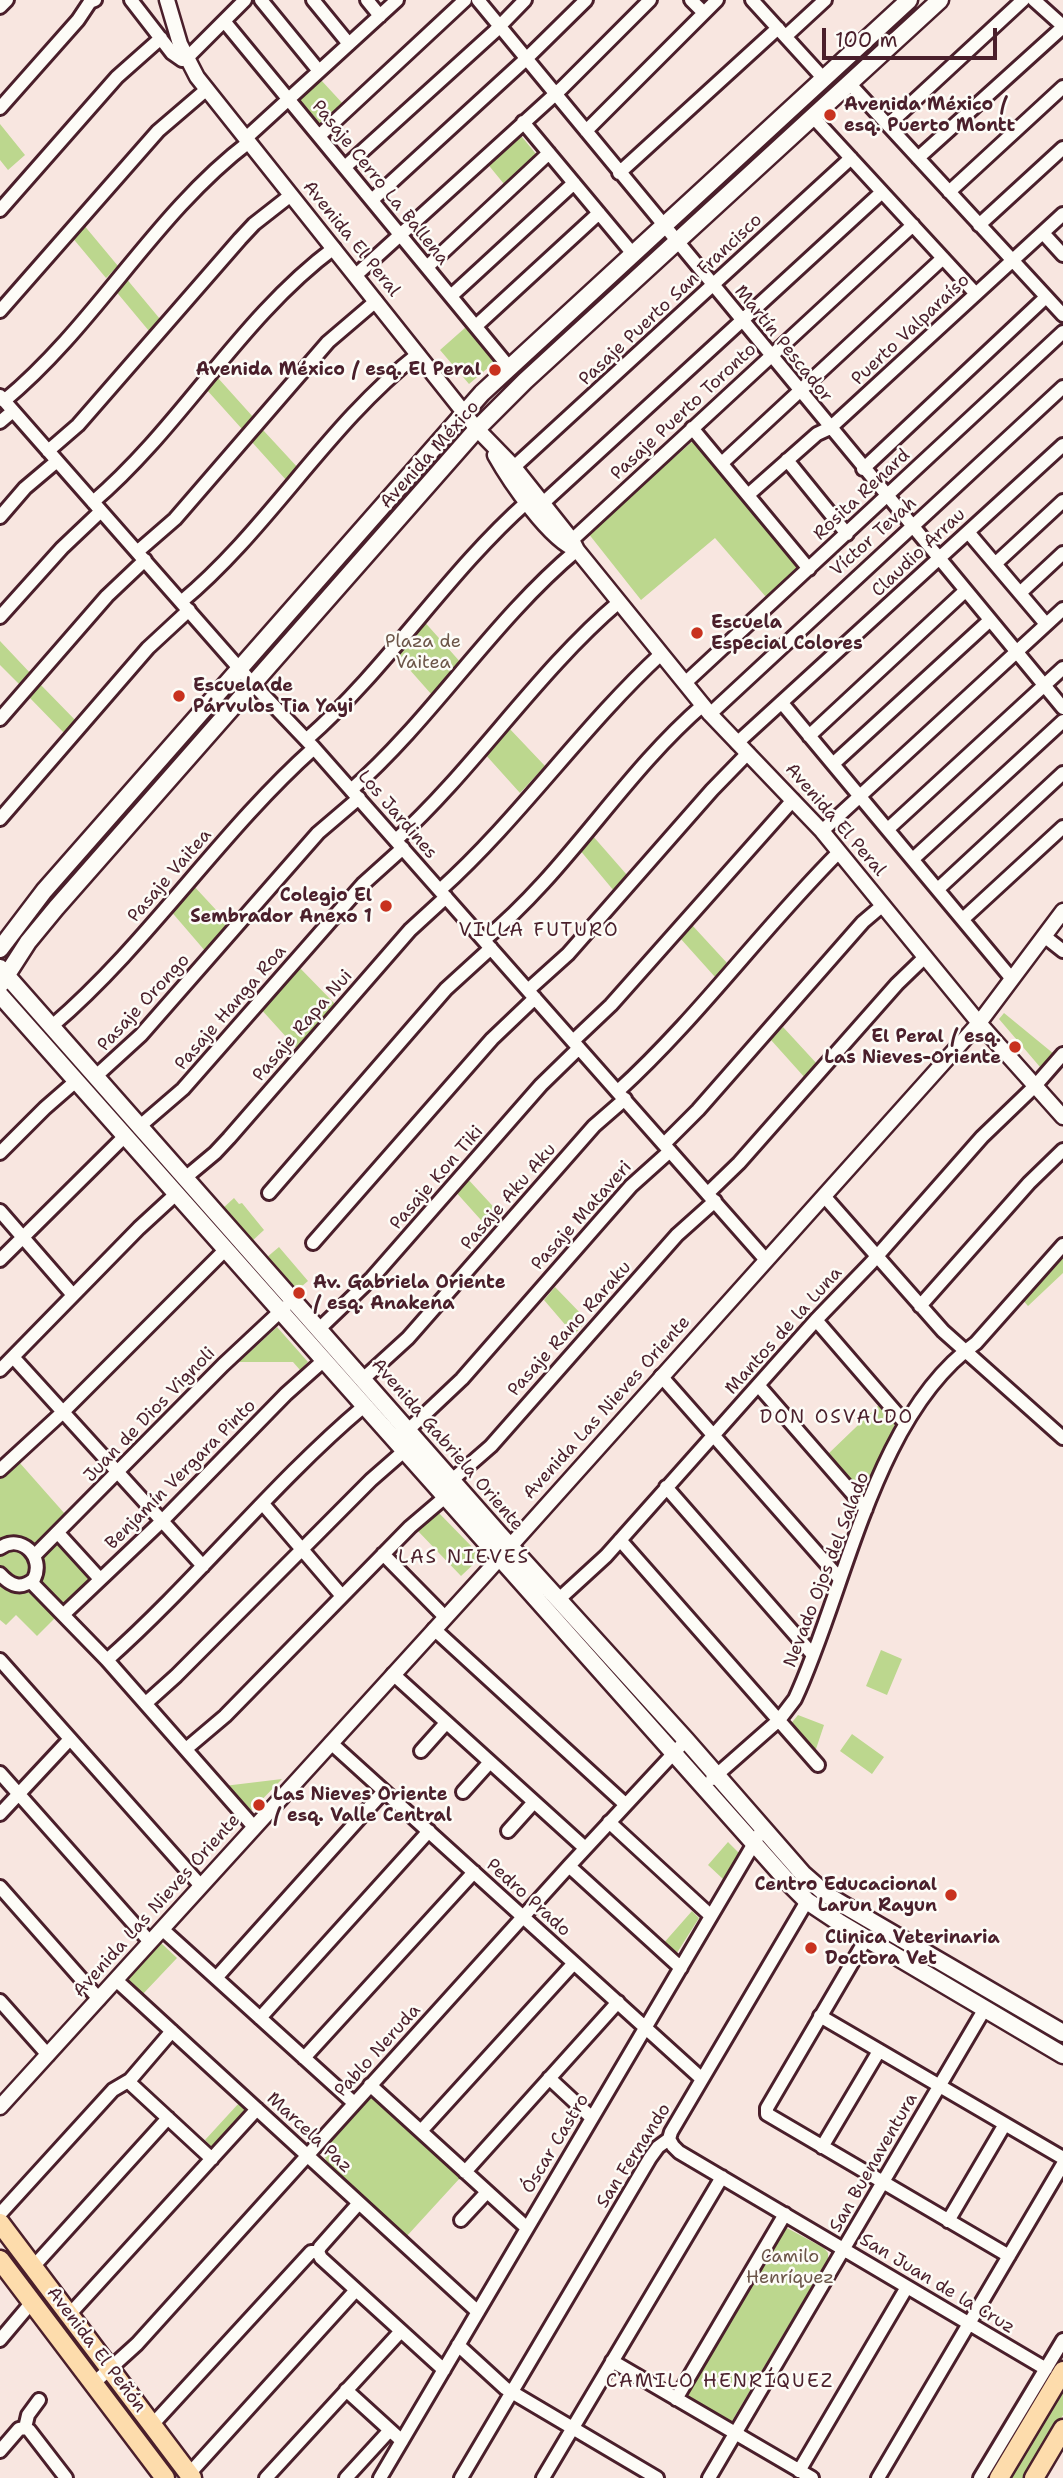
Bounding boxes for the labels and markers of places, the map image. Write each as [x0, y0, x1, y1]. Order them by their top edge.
place label: Avenida México / esq. Puerto Montt [844, 94, 1015, 136]
marker: Avenida México / esq. Puerto Montt [822, 107, 838, 123]
place label: Avenida México / esq. El Peral [196, 359, 481, 381]
marker: Avenida México / esq. El Peral [487, 362, 503, 378]
place label: Escuela Especial Colores [711, 612, 863, 654]
marker: Escuela Especial Colores [689, 625, 705, 641]
place label: Escuela de Párvulos Tia Yayi [193, 675, 353, 718]
marker: Escuela de Párvulos Tia Yayi [171, 688, 187, 704]
place label: Colegio El Sembrador Anexo 1 [190, 885, 372, 928]
marker: Colegio El Sembrador Anexo 1 [378, 898, 394, 914]
place label: El Peral / esq. Las Nieves-Oriente [824, 1026, 1001, 1068]
marker: El Peral / esq. Las Nieves-Oriente [1007, 1039, 1023, 1055]
place label: Av. Gabriela Oriente / esq. Anakena [313, 1272, 505, 1314]
marker: Av. Gabriela Oriente / esq. Anakena [291, 1285, 307, 1301]
place label: Las Nieves Oriente / esq. Valle Central [273, 1784, 452, 1826]
marker: Las Nieves Oriente / esq. Valle Central [251, 1797, 267, 1813]
place label: Centro Educacional Larun Rayun [755, 1874, 937, 1916]
marker: Centro Educacional Larun Rayun [943, 1887, 959, 1903]
place label: Clinica Veterinaria Doctora Vet [825, 1927, 1000, 1969]
marker: Clinica Veterinaria Doctora Vet [803, 1940, 819, 1956]

